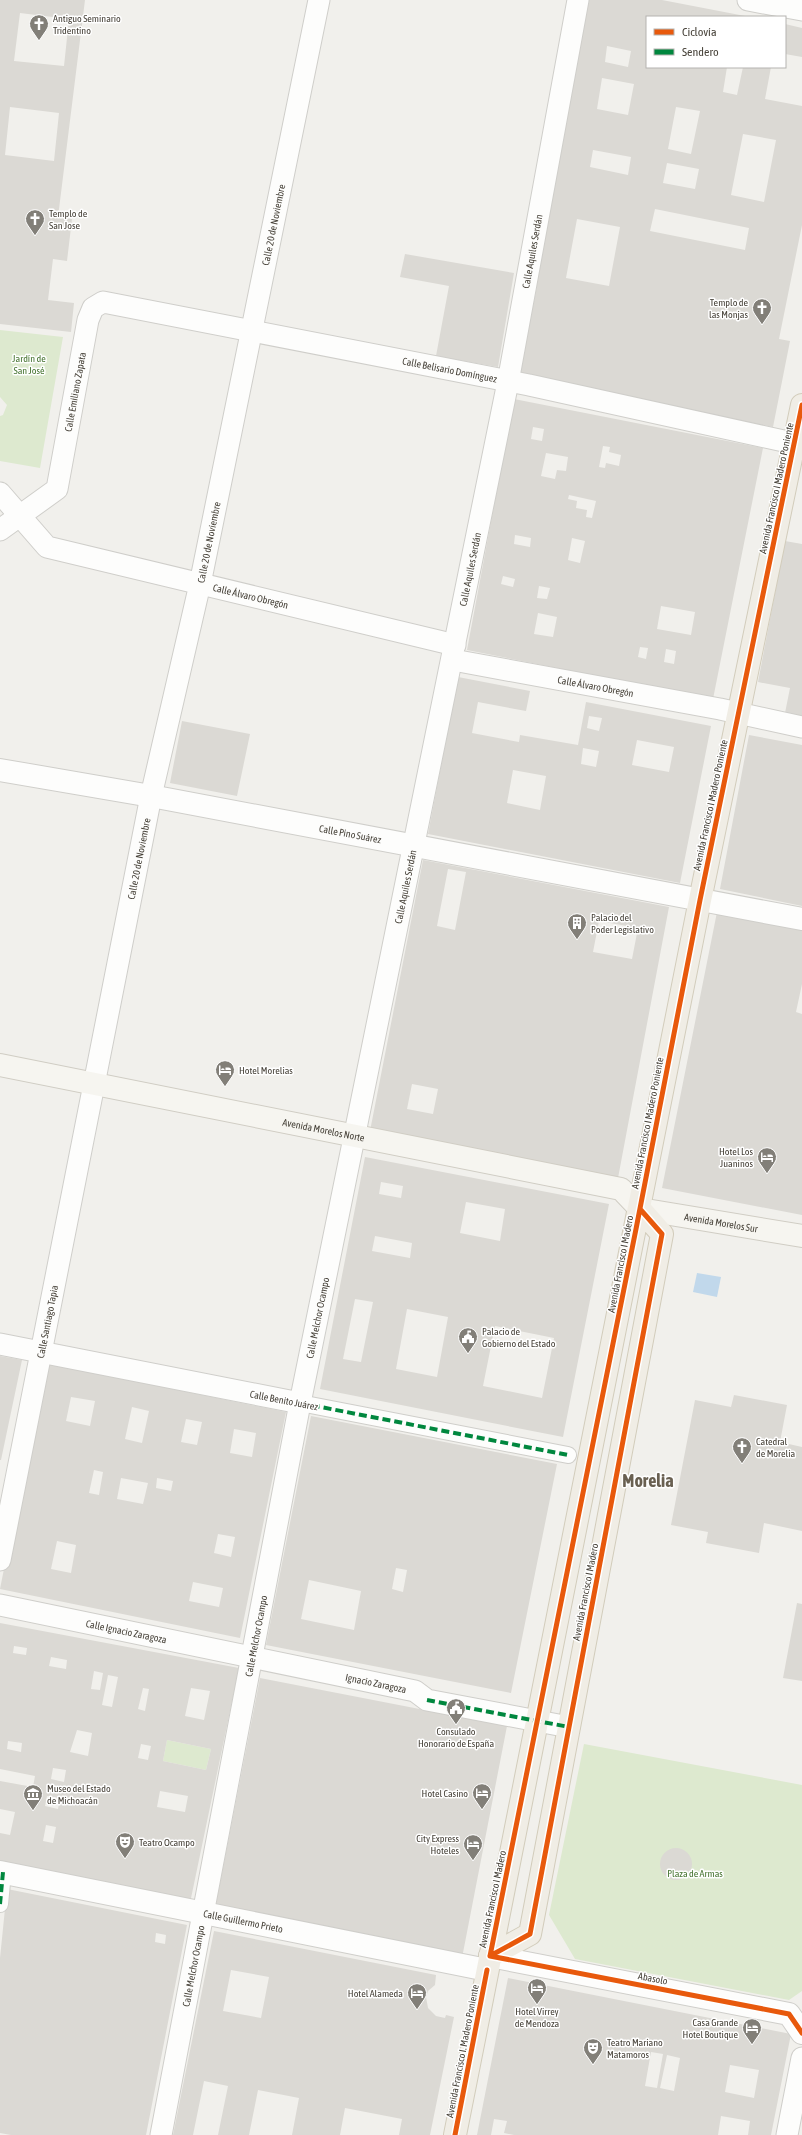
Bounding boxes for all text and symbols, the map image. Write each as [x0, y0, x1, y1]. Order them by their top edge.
church icon: Antiguo Seminario Tridentino [28, 13, 50, 41]
place label: Antiguo Seminario Tridentino [53, 13, 121, 36]
legend [646, 16, 786, 68]
text: Ciclovía [682, 25, 716, 39]
text: Sendero [682, 45, 719, 59]
street label: Calle 20 de Noviembre [260, 183, 287, 266]
church icon: Templo de San Jose [24, 208, 46, 236]
place label: Templo de San Jose [49, 208, 88, 231]
street label: Calle Aquiles Serdán [520, 213, 545, 289]
place label: Templo de las Monjas [709, 297, 748, 320]
church icon: Templo de las Monjas [751, 297, 773, 325]
street label: Calle Emiliano Zapata [63, 351, 88, 433]
park label: Jardín de San José [12, 353, 46, 376]
street label: Calle Belisario Domínguez [401, 355, 498, 385]
street label: Avenida Francisco I Madero Poniente [757, 421, 796, 555]
street label: Calle 20 de Noviembre [195, 500, 223, 584]
street label: Calle Aquiles Serdán [457, 531, 483, 607]
street label: Calle Álvaro Obregón [212, 582, 289, 611]
street label: Calle Álvaro Obregón [557, 674, 635, 699]
street label: Avenida Francisco I Madero Poniente [691, 738, 730, 872]
street label: Calle 20 de Noviembre [126, 817, 153, 900]
street label: Calle Pino Suárez [318, 823, 383, 845]
street label: Calle Aquiles Serdán [393, 849, 419, 925]
building icon: Palacio del Poder Legislativo [566, 912, 588, 940]
place label: Palacio del Poder Legislativo [591, 912, 654, 935]
street label: Avenida Francisco I Madero Poniente [629, 1056, 666, 1190]
hotel icon: Hotel Morelias [214, 1059, 236, 1087]
place label: Hotel Morelias [239, 1065, 293, 1076]
street label: Avenida Morelos Norte [282, 1117, 366, 1144]
place label: Hotel Los Juaninos [719, 1146, 753, 1169]
hotel icon: Hotel Los Juaninos [756, 1146, 778, 1174]
street label: Avenida Morelos Sur [683, 1211, 760, 1235]
street label: Avenida Francisco I Madero [606, 1214, 635, 1314]
street label: Calle Melchor Ocampo [304, 1276, 332, 1359]
street label: Calle Santiago Tapia [35, 1284, 60, 1359]
public building icon: Palacio de Gobierno del Estado [457, 1326, 479, 1354]
place label: Palacio de Gobierno del Estado [482, 1326, 556, 1349]
street label: Calle Benito Juárez [249, 1388, 319, 1413]
church icon: Catedral de Morelia [731, 1436, 753, 1464]
place label: Catedral de Morelia [756, 1436, 795, 1459]
district label: Morelia [622, 1470, 674, 1491]
street label: Avenida Francisco I Madero [571, 1542, 600, 1642]
street label: Calle Melchor Ocampo [243, 1594, 269, 1678]
street label: Calle Ignacio Zaragoza [85, 1618, 168, 1645]
street label: Ignacio Zaragoza [344, 1672, 408, 1695]
public building icon: Consulado Honorario de España [445, 1697, 467, 1725]
place label: Consulado Honorario de España [418, 1726, 494, 1749]
hotel icon: Hotel Casino [471, 1782, 493, 1810]
museum icon: Museo del Estado de Michoacán [22, 1783, 44, 1811]
place label: Museo del Estado de Michoacán [47, 1783, 111, 1806]
place label: Hotel Casino [422, 1788, 468, 1799]
theatre icon: Teatro Ocampo [114, 1831, 136, 1859]
place label: City Express Hoteles [416, 1833, 459, 1856]
hotel icon: City Express Hoteles [462, 1833, 484, 1861]
place label: Teatro Ocampo [139, 1837, 195, 1848]
street label: Avenida Francisco I Madero [477, 1849, 508, 1949]
park label: Plaza de Armas [667, 1868, 723, 1879]
street label: Calle Guillermo Prieto [202, 1908, 284, 1935]
street label: Calle Melchor Ocampo [180, 1924, 207, 2008]
street label: Abasolo [637, 1970, 669, 1987]
hotel icon: Hotel Virrey de Mendoza [526, 1977, 548, 2005]
hotel icon: Hotel Alameda [406, 1982, 428, 2010]
street label: Avenida Francisco I. Madero Poniente [444, 1983, 481, 2119]
place label: Hotel Alameda [348, 1988, 403, 1999]
place label: Hotel Virrey de Mendoza [515, 2006, 560, 2029]
place label: Casa Grande Hotel Boutique [683, 2017, 738, 2040]
hotel icon: Casa Grande Hotel Boutique [741, 2017, 763, 2045]
theatre icon: Teatro Mariano Matamoros [582, 2037, 604, 2065]
place label: Teatro Mariano Matamoros [607, 2037, 663, 2060]

